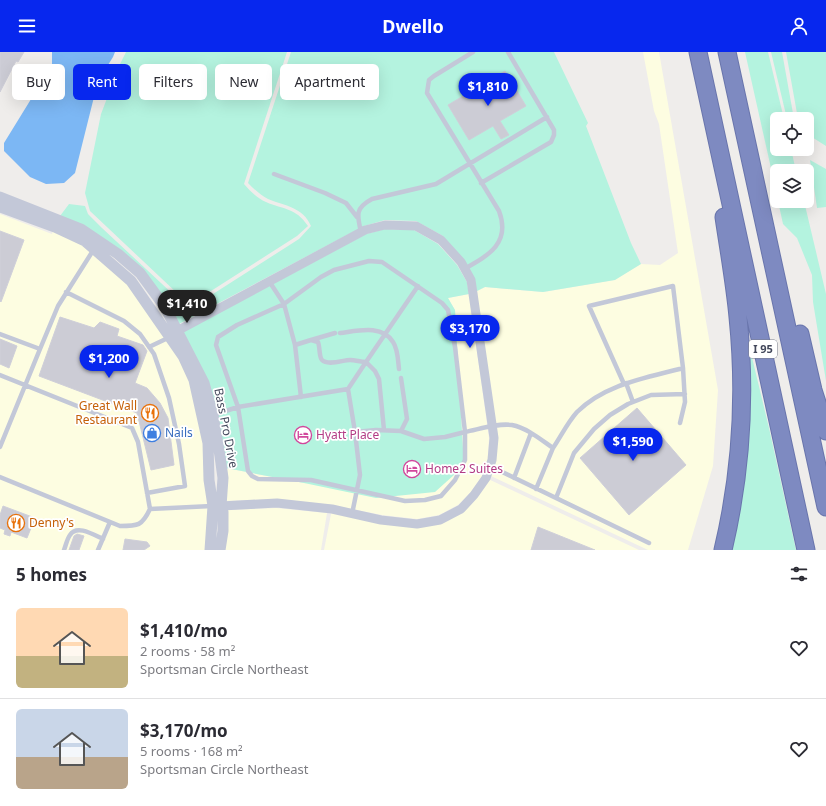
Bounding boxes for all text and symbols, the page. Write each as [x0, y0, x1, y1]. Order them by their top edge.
text: Dwello [382, 14, 444, 38]
icon: menu [16, 15, 38, 37]
icon: person [788, 15, 810, 37]
chip: Buy [12, 64, 65, 100]
chip: Rent [73, 64, 131, 100]
chip: Filters [139, 64, 207, 100]
chip: New [215, 64, 272, 100]
chip: Apartment [280, 64, 379, 100]
pin: $1,810 [455, 73, 521, 107]
text: $1,810 [468, 77, 508, 95]
map controls [770, 112, 814, 208]
button: locate [770, 112, 814, 156]
button: layers [770, 164, 814, 208]
pin: $1,410 [154, 290, 220, 324]
text: $1,410 [167, 294, 207, 312]
pin: $3,170 [437, 315, 503, 349]
text: $3,170 [450, 319, 490, 337]
road number: I 95 [749, 340, 777, 358]
pin: $1,200 [76, 345, 142, 379]
text: $1,200 [89, 349, 129, 367]
street label: Bass Pro Drive [210, 386, 243, 470]
place label: Great Wall Restaurant [75, 397, 138, 428]
restaurant icon: Great Wall Restaurant [140, 403, 160, 423]
shop icon: Nails [142, 423, 162, 443]
place label: Nails [165, 424, 193, 441]
hotel icon: Hyatt Place [293, 425, 313, 445]
place label: Hyatt Place [316, 426, 379, 443]
pin: $1,590 [600, 428, 666, 462]
text: $1,590 [613, 432, 653, 450]
hotel icon: Home2 Suites [402, 459, 422, 479]
place label: Home2 Suites [425, 460, 503, 477]
restaurant icon: Denny's [6, 513, 26, 533]
place label: Denny's [29, 514, 74, 531]
text: 5 homes [16, 563, 87, 586]
icon: filters [788, 563, 810, 585]
text: $1,410/mo [140, 619, 228, 642]
icon: home [48, 624, 96, 672]
icon: heart [788, 637, 810, 659]
text: 2 rooms · 58 m² [140, 642, 235, 660]
text: Sportsman Circle Northeast [140, 660, 309, 678]
text: $3,170/mo [140, 719, 228, 742]
icon: home [48, 725, 96, 773]
icon: heart [788, 738, 810, 760]
text: 5 rooms · 168 m² [140, 742, 243, 760]
text: Sportsman Circle Northeast [140, 760, 309, 778]

